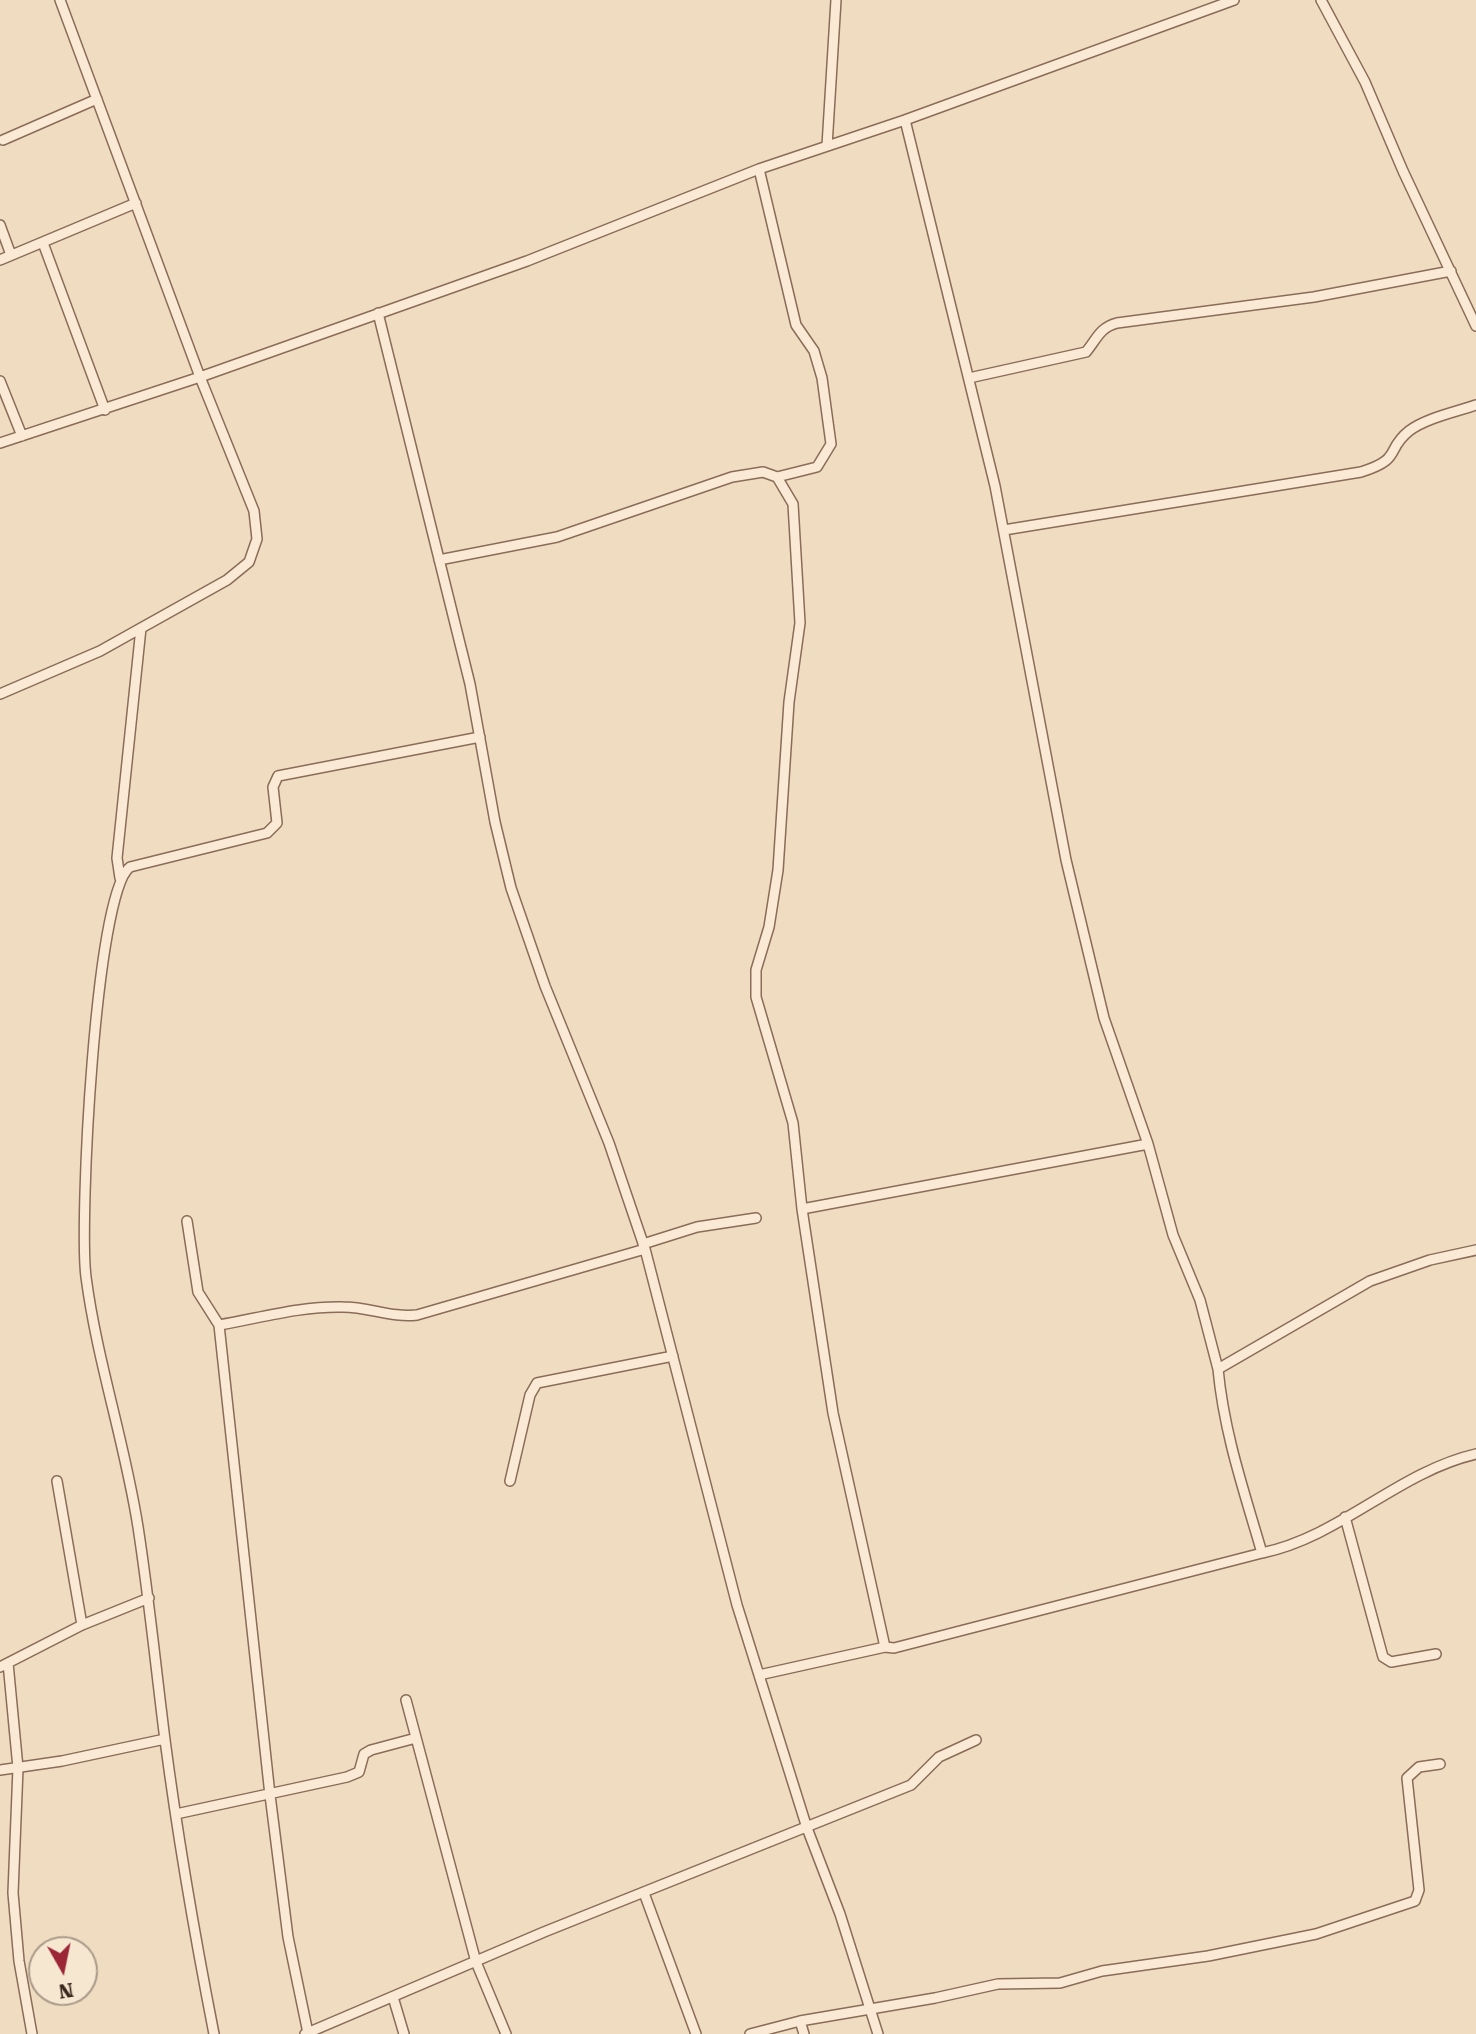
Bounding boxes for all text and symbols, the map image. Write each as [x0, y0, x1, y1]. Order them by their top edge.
north arrow [28, 1936, 98, 2006]
text: N [57, 1978, 75, 2003]

